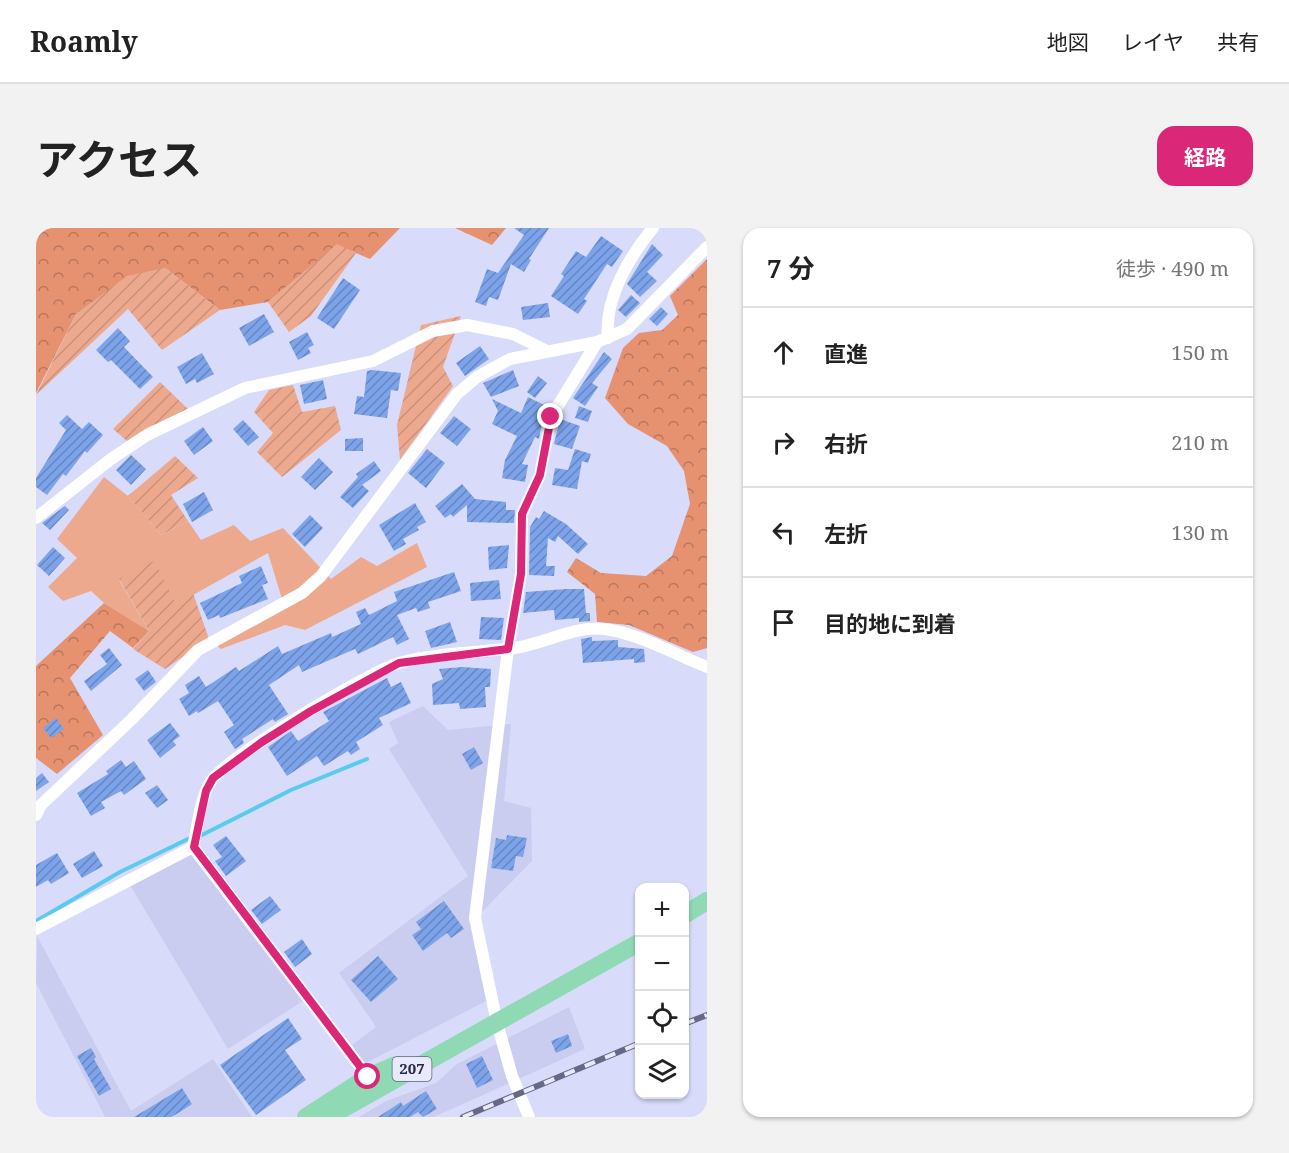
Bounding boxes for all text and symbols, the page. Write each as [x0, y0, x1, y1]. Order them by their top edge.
text: Roamly [30, 22, 138, 60]
text: 地図 [1047, 28, 1089, 56]
text: レイヤ [1122, 28, 1184, 56]
text: 共有 [1217, 28, 1259, 56]
button: 経路 [1157, 126, 1253, 186]
text: アクセス [36, 130, 202, 187]
text: 7 分 [767, 250, 814, 286]
text: 徒歩 · 490 m [1116, 255, 1229, 282]
icon: ahead [767, 336, 800, 369]
text: 直進 [824, 338, 868, 368]
text: 150 m [1171, 339, 1229, 366]
route end [537, 403, 563, 429]
icon: right [767, 426, 800, 459]
text: 右折 [824, 428, 868, 458]
text: 210 m [1171, 429, 1229, 456]
icon: left [767, 516, 800, 549]
text: 左折 [824, 518, 868, 548]
text: 130 m [1171, 519, 1229, 546]
icon: arrive [767, 606, 800, 639]
text: 目的地に到着 [824, 608, 956, 638]
map controls [635, 883, 689, 1099]
button: + [635, 883, 689, 937]
button: − [635, 937, 689, 991]
button: locate [635, 991, 689, 1045]
button: layers [635, 1045, 689, 1099]
road number: 207 [392, 1057, 431, 1081]
route start [354, 1063, 380, 1089]

